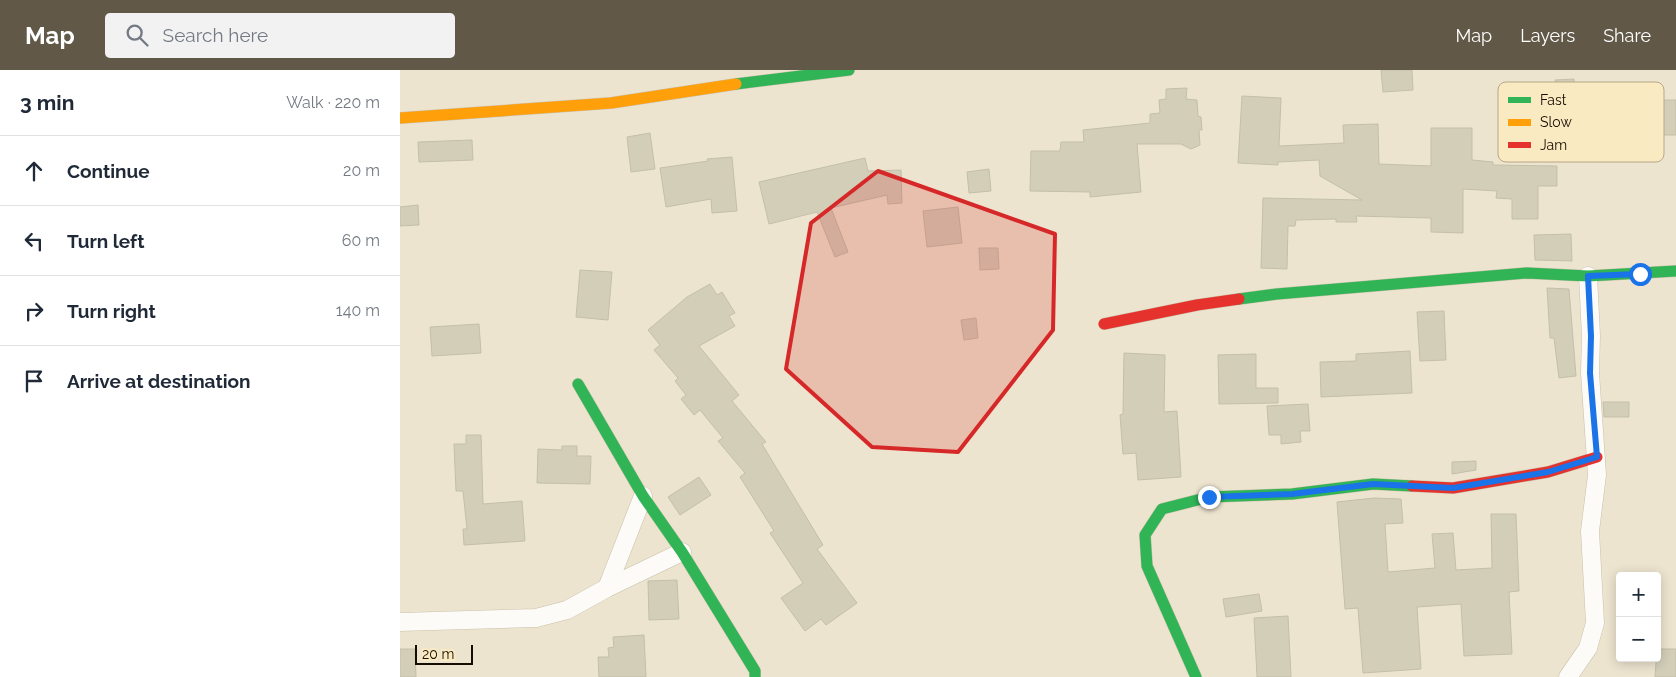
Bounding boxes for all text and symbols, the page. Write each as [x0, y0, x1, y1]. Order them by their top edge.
search box [105, 13, 455, 58]
text: Map [25, 21, 75, 50]
icon: search [123, 21, 151, 49]
text: Search here [163, 24, 268, 46]
text: Map [1456, 25, 1492, 46]
text: Layers [1520, 25, 1575, 46]
text: Share [1603, 25, 1651, 46]
legend [1498, 82, 1664, 162]
text: 3 min [20, 90, 74, 115]
text: Fast [1540, 92, 1567, 108]
text: Walk · 220 m [286, 93, 380, 112]
text: Slow [1540, 114, 1572, 130]
text: Jam [1540, 137, 1567, 153]
icon: ahead [20, 157, 48, 185]
text: Continue [67, 160, 150, 182]
text: 20 m [343, 161, 380, 180]
icon: left [20, 227, 48, 255]
text: Turn left [67, 230, 144, 252]
text: 60 m [342, 231, 380, 250]
route start [1629, 263, 1652, 286]
icon: right [20, 297, 48, 325]
text: Turn right [67, 300, 156, 322]
text: 140 m [336, 301, 380, 320]
icon: arrive [20, 367, 48, 395]
text: Arrive at destination [67, 370, 251, 392]
route end [1198, 486, 1221, 509]
map controls [1616, 572, 1661, 662]
button: + [1616, 572, 1661, 617]
button: − [1616, 617, 1661, 662]
scale bar [415, 642, 472, 665]
text: 20 m [422, 646, 454, 662]

